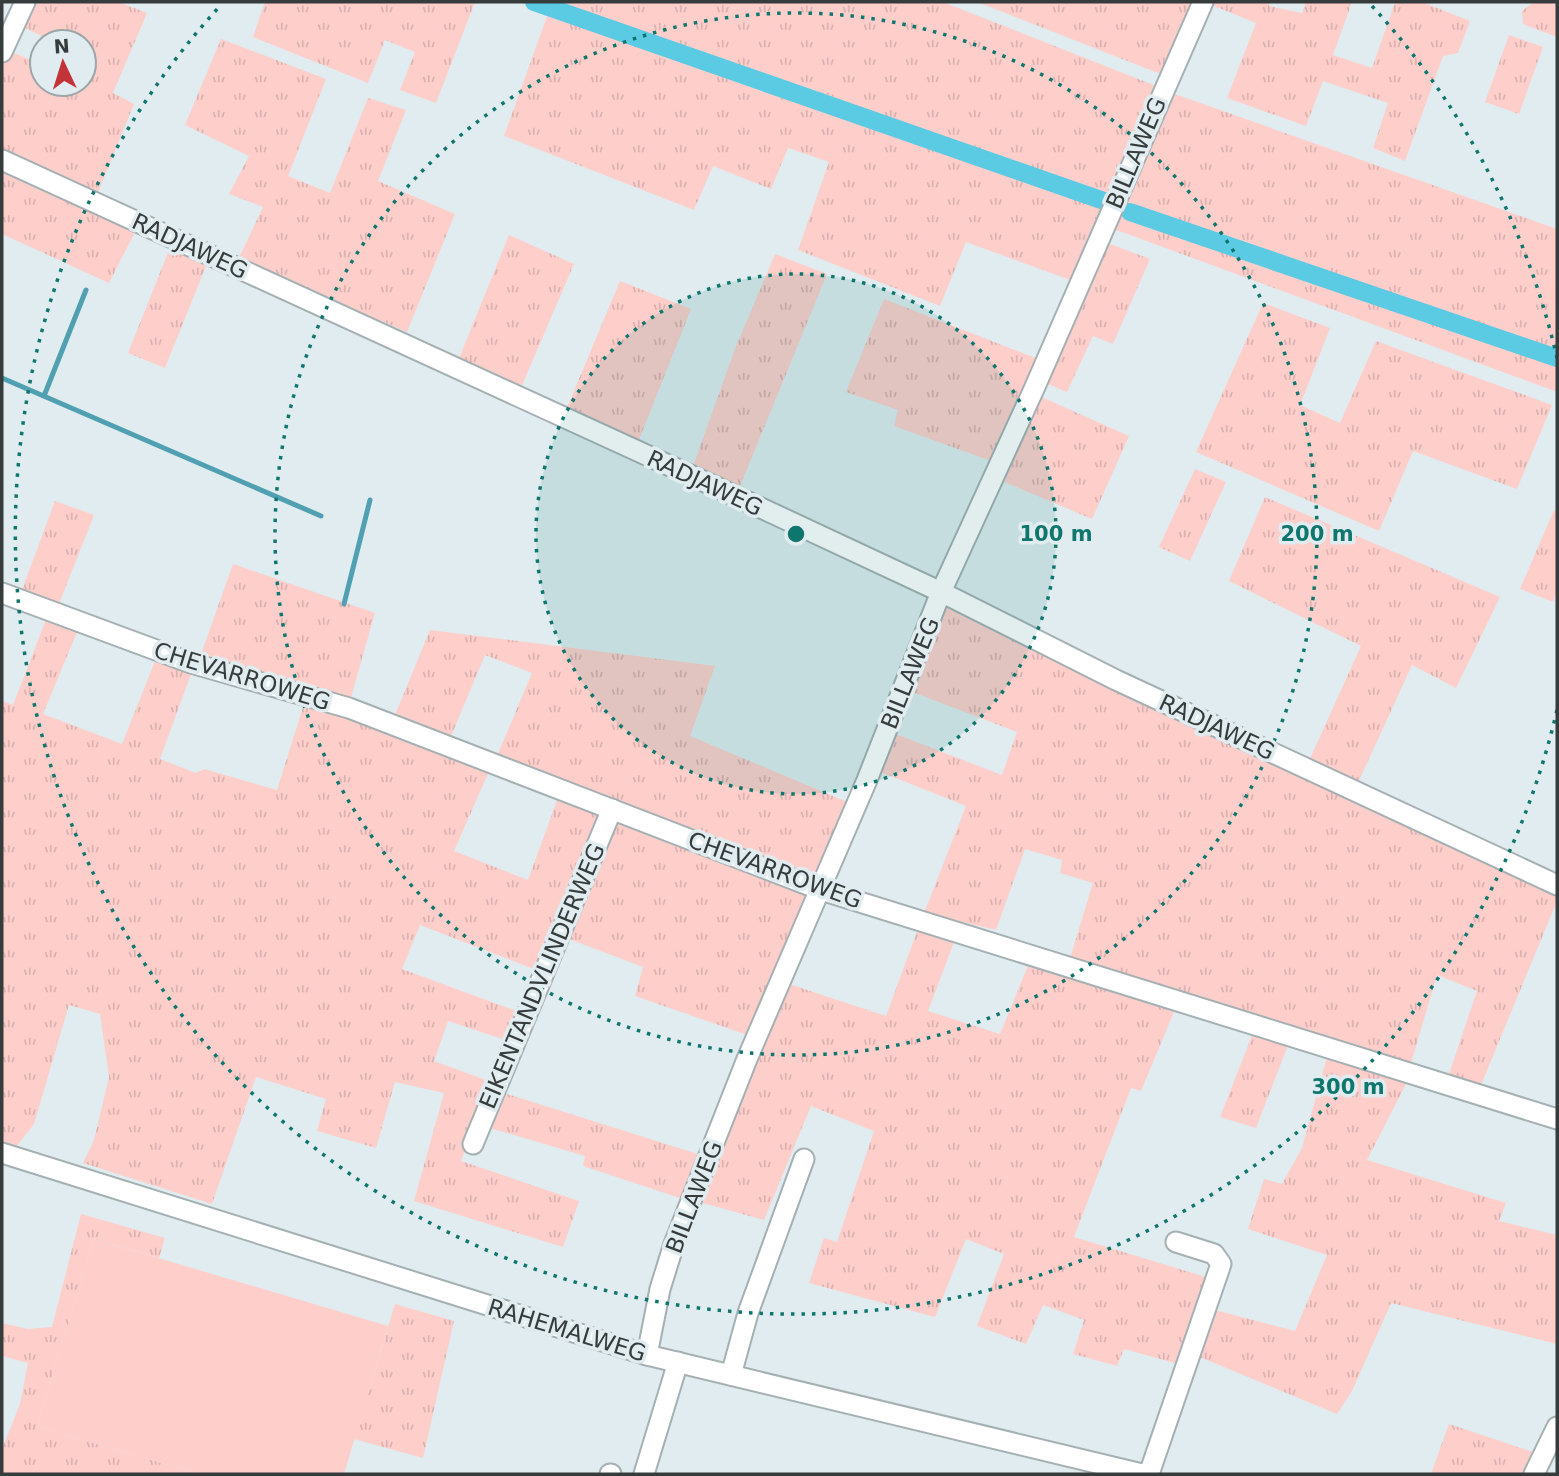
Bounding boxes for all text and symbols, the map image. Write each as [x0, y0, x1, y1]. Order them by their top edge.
north arrow [28, 28, 98, 98]
text: N [53, 35, 71, 58]
street label: BILLAWEG [1101, 93, 1171, 213]
street label: RADJAWEG [128, 208, 252, 284]
street label: RADJAWEG [643, 445, 767, 521]
centre of rings [784, 522, 808, 546]
text: 100 m [1019, 522, 1093, 546]
text: 200 m [1280, 522, 1354, 546]
street label: BILLAWEG [876, 613, 944, 733]
street label: CHEVARROWEG [151, 637, 333, 715]
street label: RADJAWEG [1155, 689, 1279, 765]
street label: CHEVARROWEG [685, 826, 865, 914]
street label: EIKENTANDVLINDERWEG [474, 839, 610, 1113]
text: 300 m [1311, 1075, 1385, 1099]
street label: BILLAWEG [661, 1137, 727, 1257]
street label: RAHEMALWEG [485, 1294, 649, 1366]

